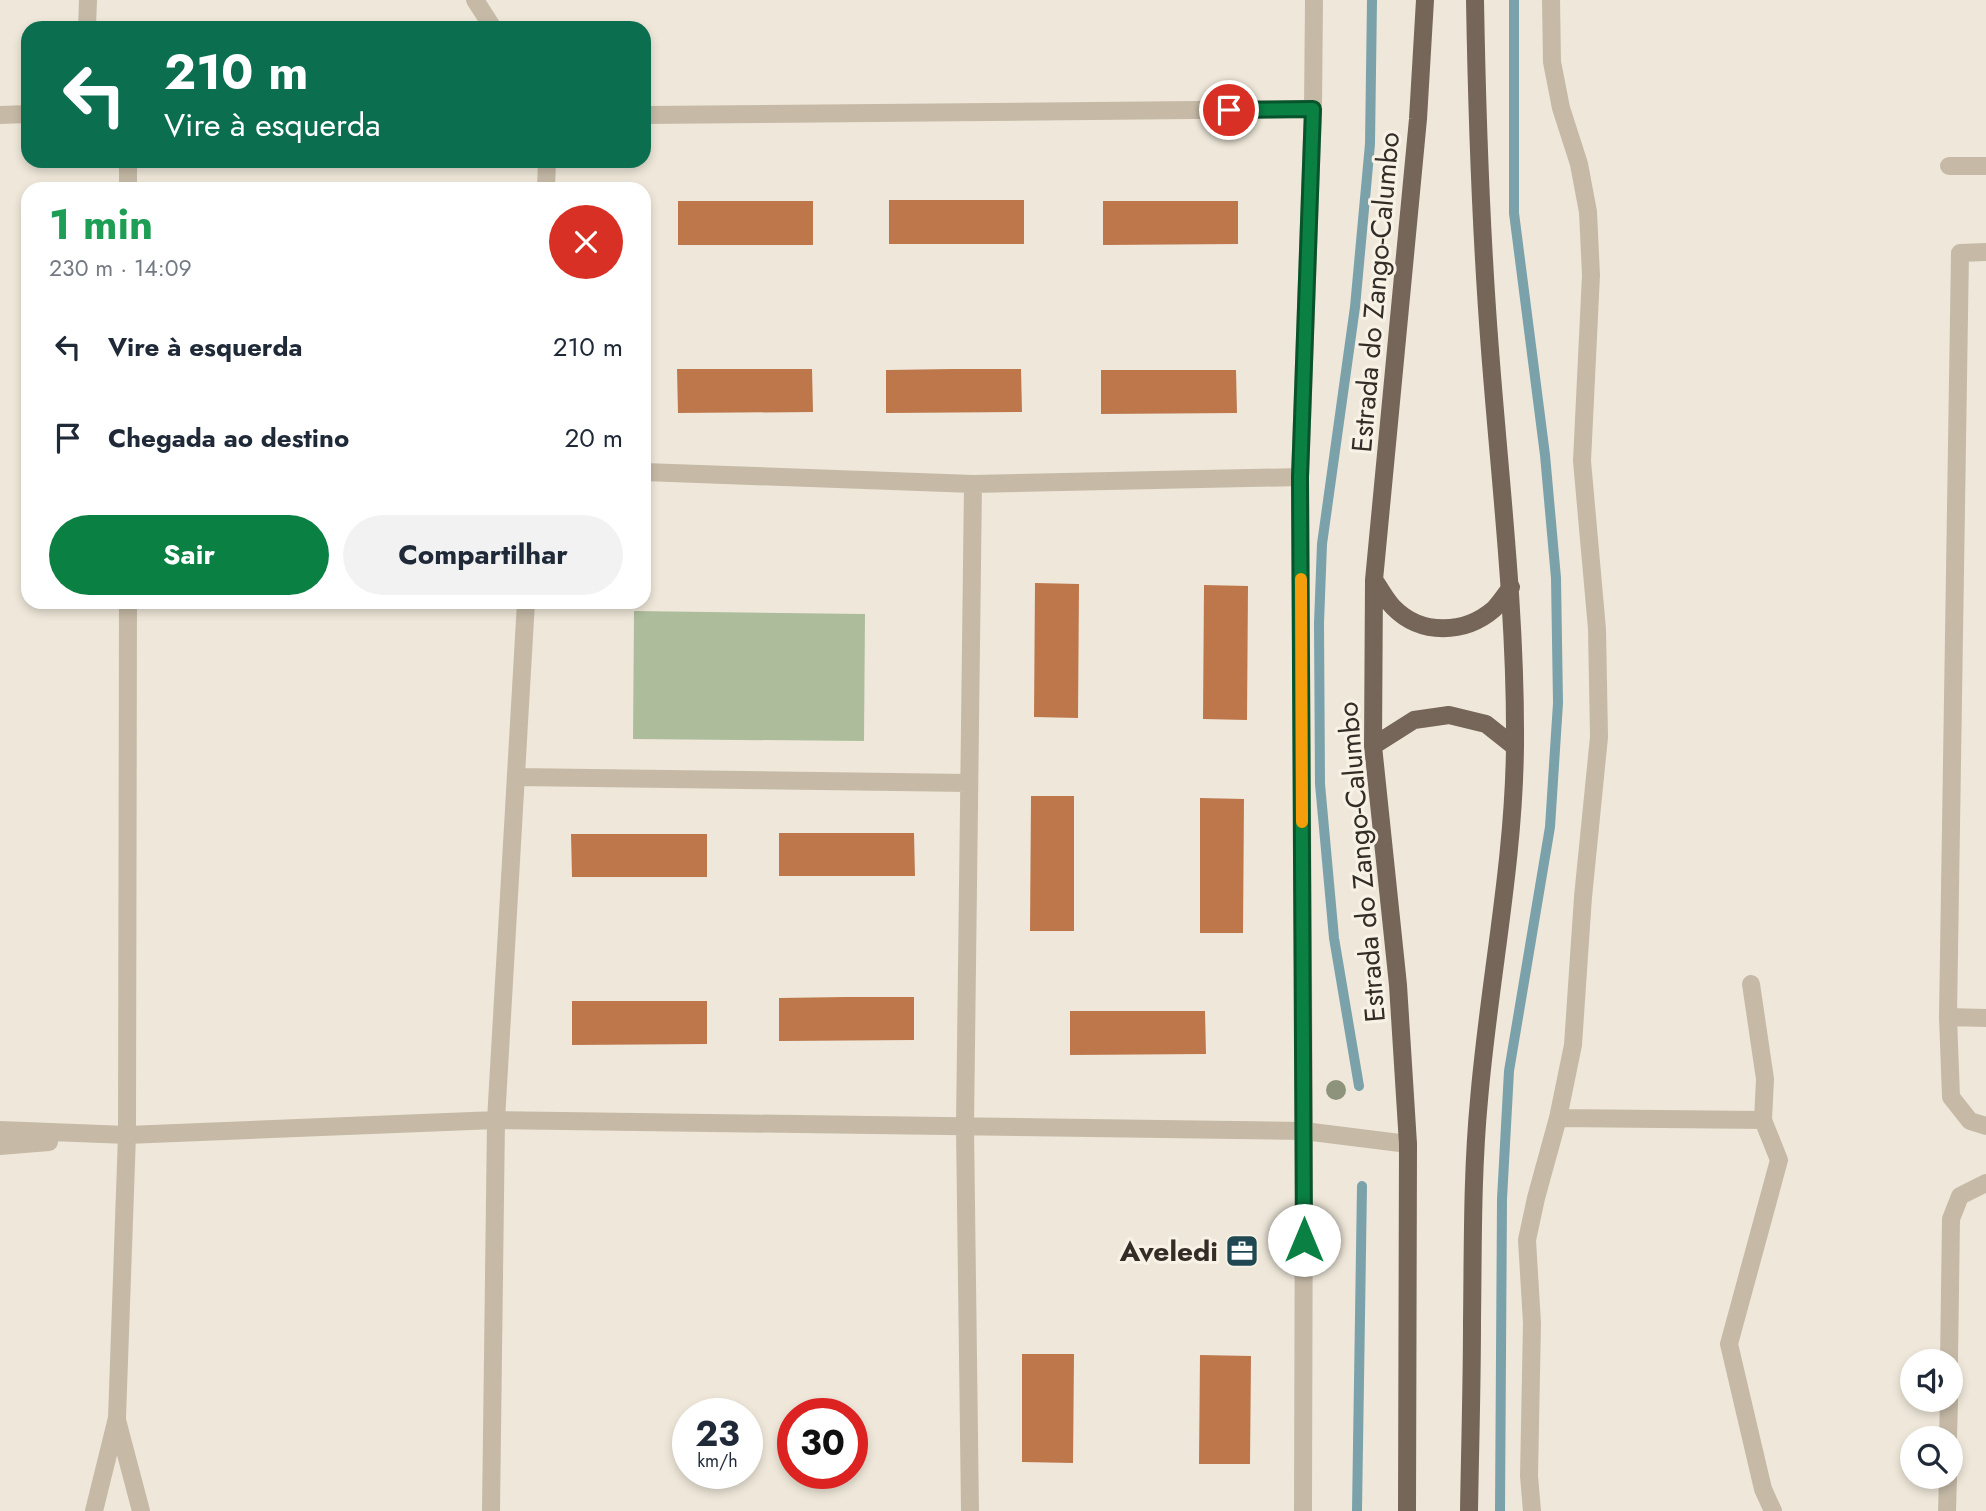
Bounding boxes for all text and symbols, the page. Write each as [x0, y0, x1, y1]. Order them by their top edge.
text: 210 m [164, 37, 308, 107]
icon: left [49, 49, 140, 140]
pin [1199, 80, 1259, 140]
icon: arrive [1210, 91, 1248, 129]
text: Vire à esquerda [164, 102, 381, 148]
street label: Estrada do Zango-Calumbo [1341, 130, 1410, 454]
text: 1 min [49, 194, 153, 255]
button: close [549, 205, 623, 279]
text: 230 m · 14:09 [49, 251, 192, 285]
icon: left [49, 328, 87, 366]
text: Vire à esquerda [108, 328, 303, 366]
text: 210 m [553, 328, 623, 366]
icon: arrive [49, 419, 87, 457]
text: Chegada ao destino [108, 419, 349, 457]
text: 20 m [565, 419, 623, 457]
button: Sair [49, 515, 329, 595]
button: Compartilhar [343, 515, 623, 595]
street label: Estrada do Zango-Calumbo [1327, 700, 1396, 1024]
position arrow [1267, 1203, 1341, 1277]
place label: Aveledi [1119, 1231, 1218, 1272]
office icon: Aveledi [1223, 1232, 1261, 1270]
map controls [1900, 1349, 1963, 1489]
button: sound [1900, 1349, 1963, 1412]
speed limit sign: 30 [777, 1398, 868, 1489]
text: 23 [695, 1409, 740, 1459]
button: search [1900, 1426, 1963, 1489]
text: km/h [697, 1448, 738, 1474]

